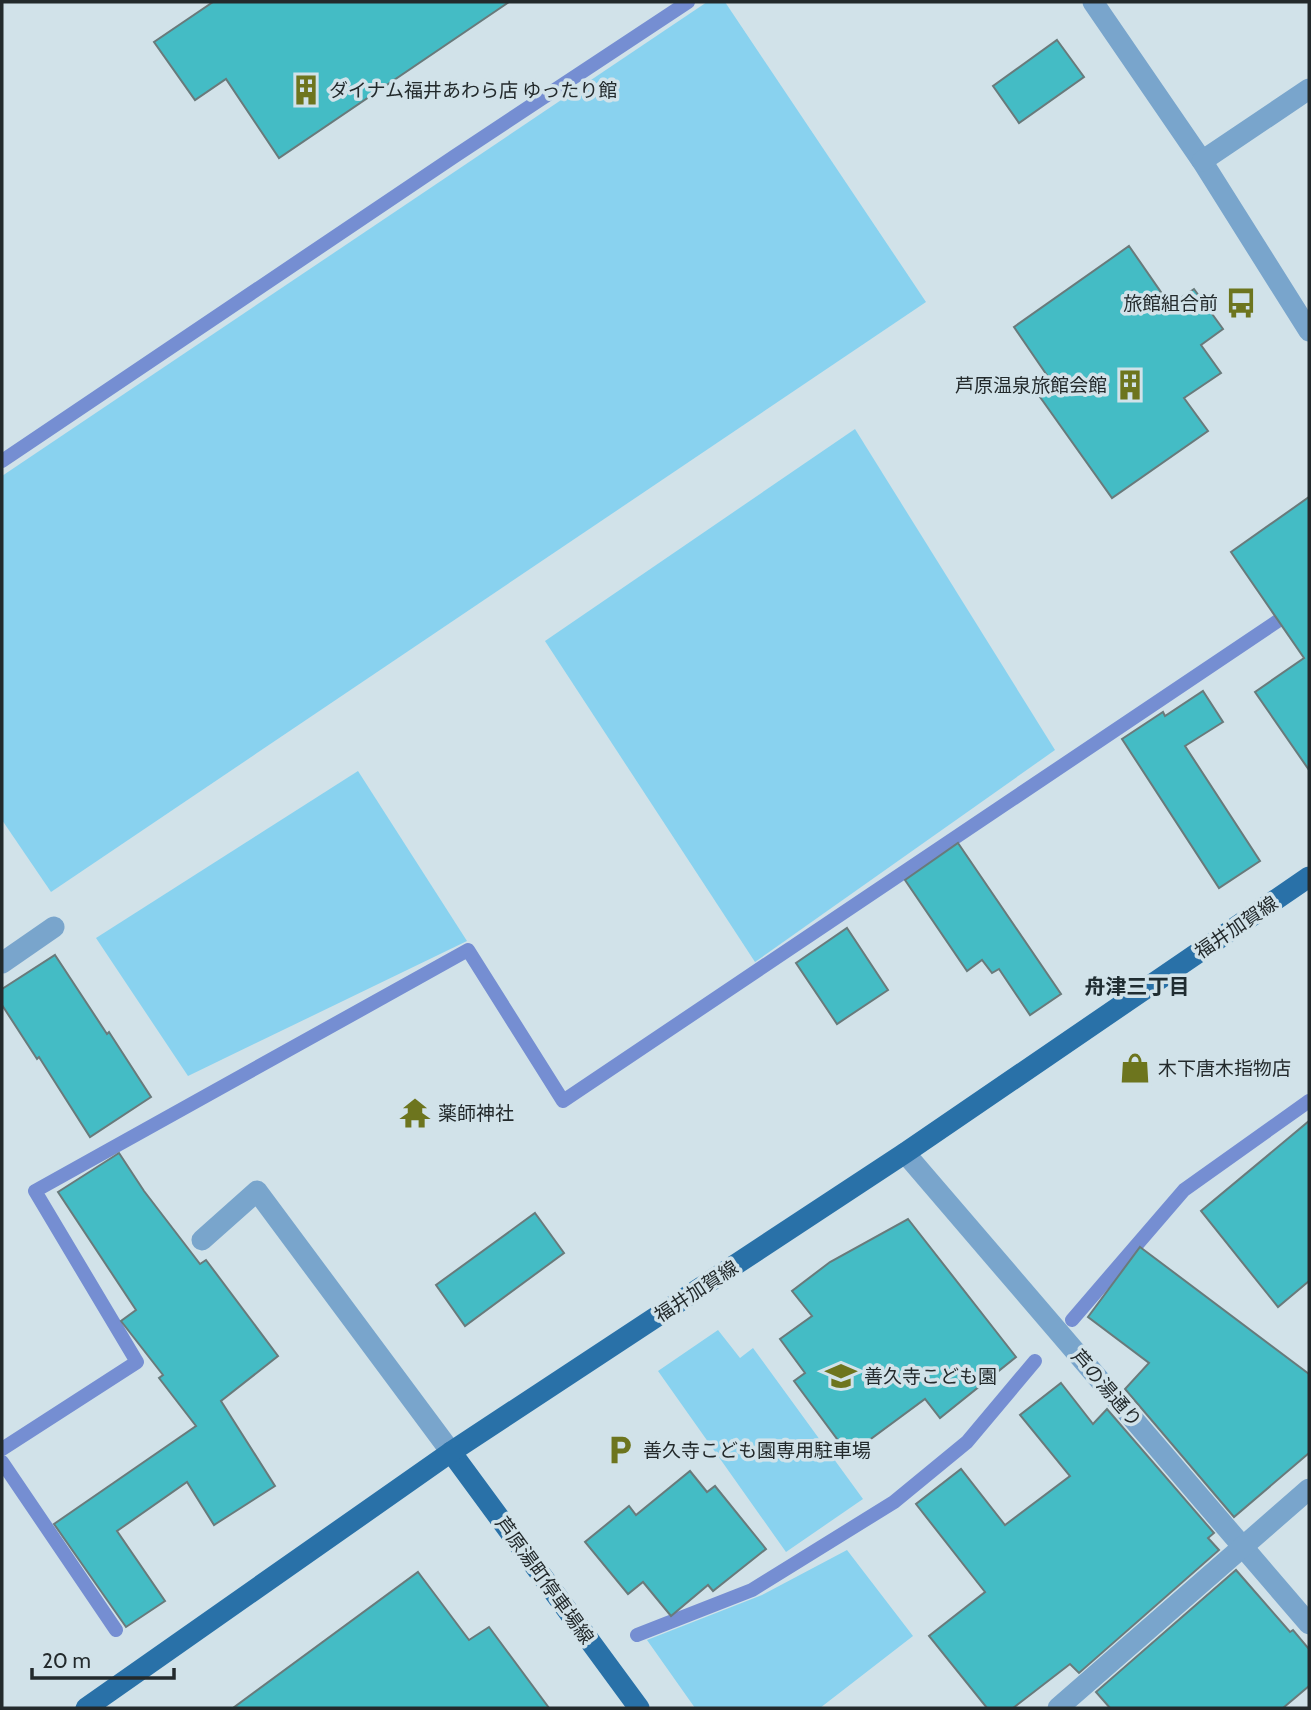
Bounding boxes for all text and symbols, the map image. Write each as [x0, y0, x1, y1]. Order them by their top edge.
building icon: ダイナム福井あわら店 ゆったり館 [289, 73, 323, 107]
place label: ダイナム福井あわら店 ゆったり館 [329, 79, 617, 102]
bus stop icon: 旅館組合前 [1224, 286, 1258, 320]
place label: 旅館組合前 [1123, 292, 1218, 315]
building icon: 芦原温泉旅館会館 [1113, 368, 1147, 402]
place label: 芦原温泉旅館会館 [955, 374, 1107, 397]
street label: 福井加賀線 [1190, 891, 1282, 964]
district label: 舟津三丁目 [1085, 974, 1190, 999]
shop icon: 木下唐木指物店 [1118, 1051, 1152, 1085]
place label: 木下唐木指物店 [1158, 1057, 1291, 1080]
temple icon: 薬師神社 [398, 1096, 432, 1130]
place label: 薬師神社 [438, 1102, 514, 1125]
street label: 福井加賀線 [650, 1256, 742, 1327]
street label: 芦の湯通り [1067, 1345, 1146, 1432]
school or university icon: 善久寺こども園 [824, 1359, 858, 1393]
place label: 善久寺こども園 [864, 1365, 997, 1388]
parking icon: 善久寺こども園専用駐車場 [603, 1433, 637, 1467]
place label: 善久寺こども園専用駐車場 [643, 1439, 871, 1462]
street label: 芦原湯町停車場線 [491, 1512, 599, 1649]
scale bar [32, 1636, 173, 1680]
text: 20 m [42, 1648, 91, 1673]

